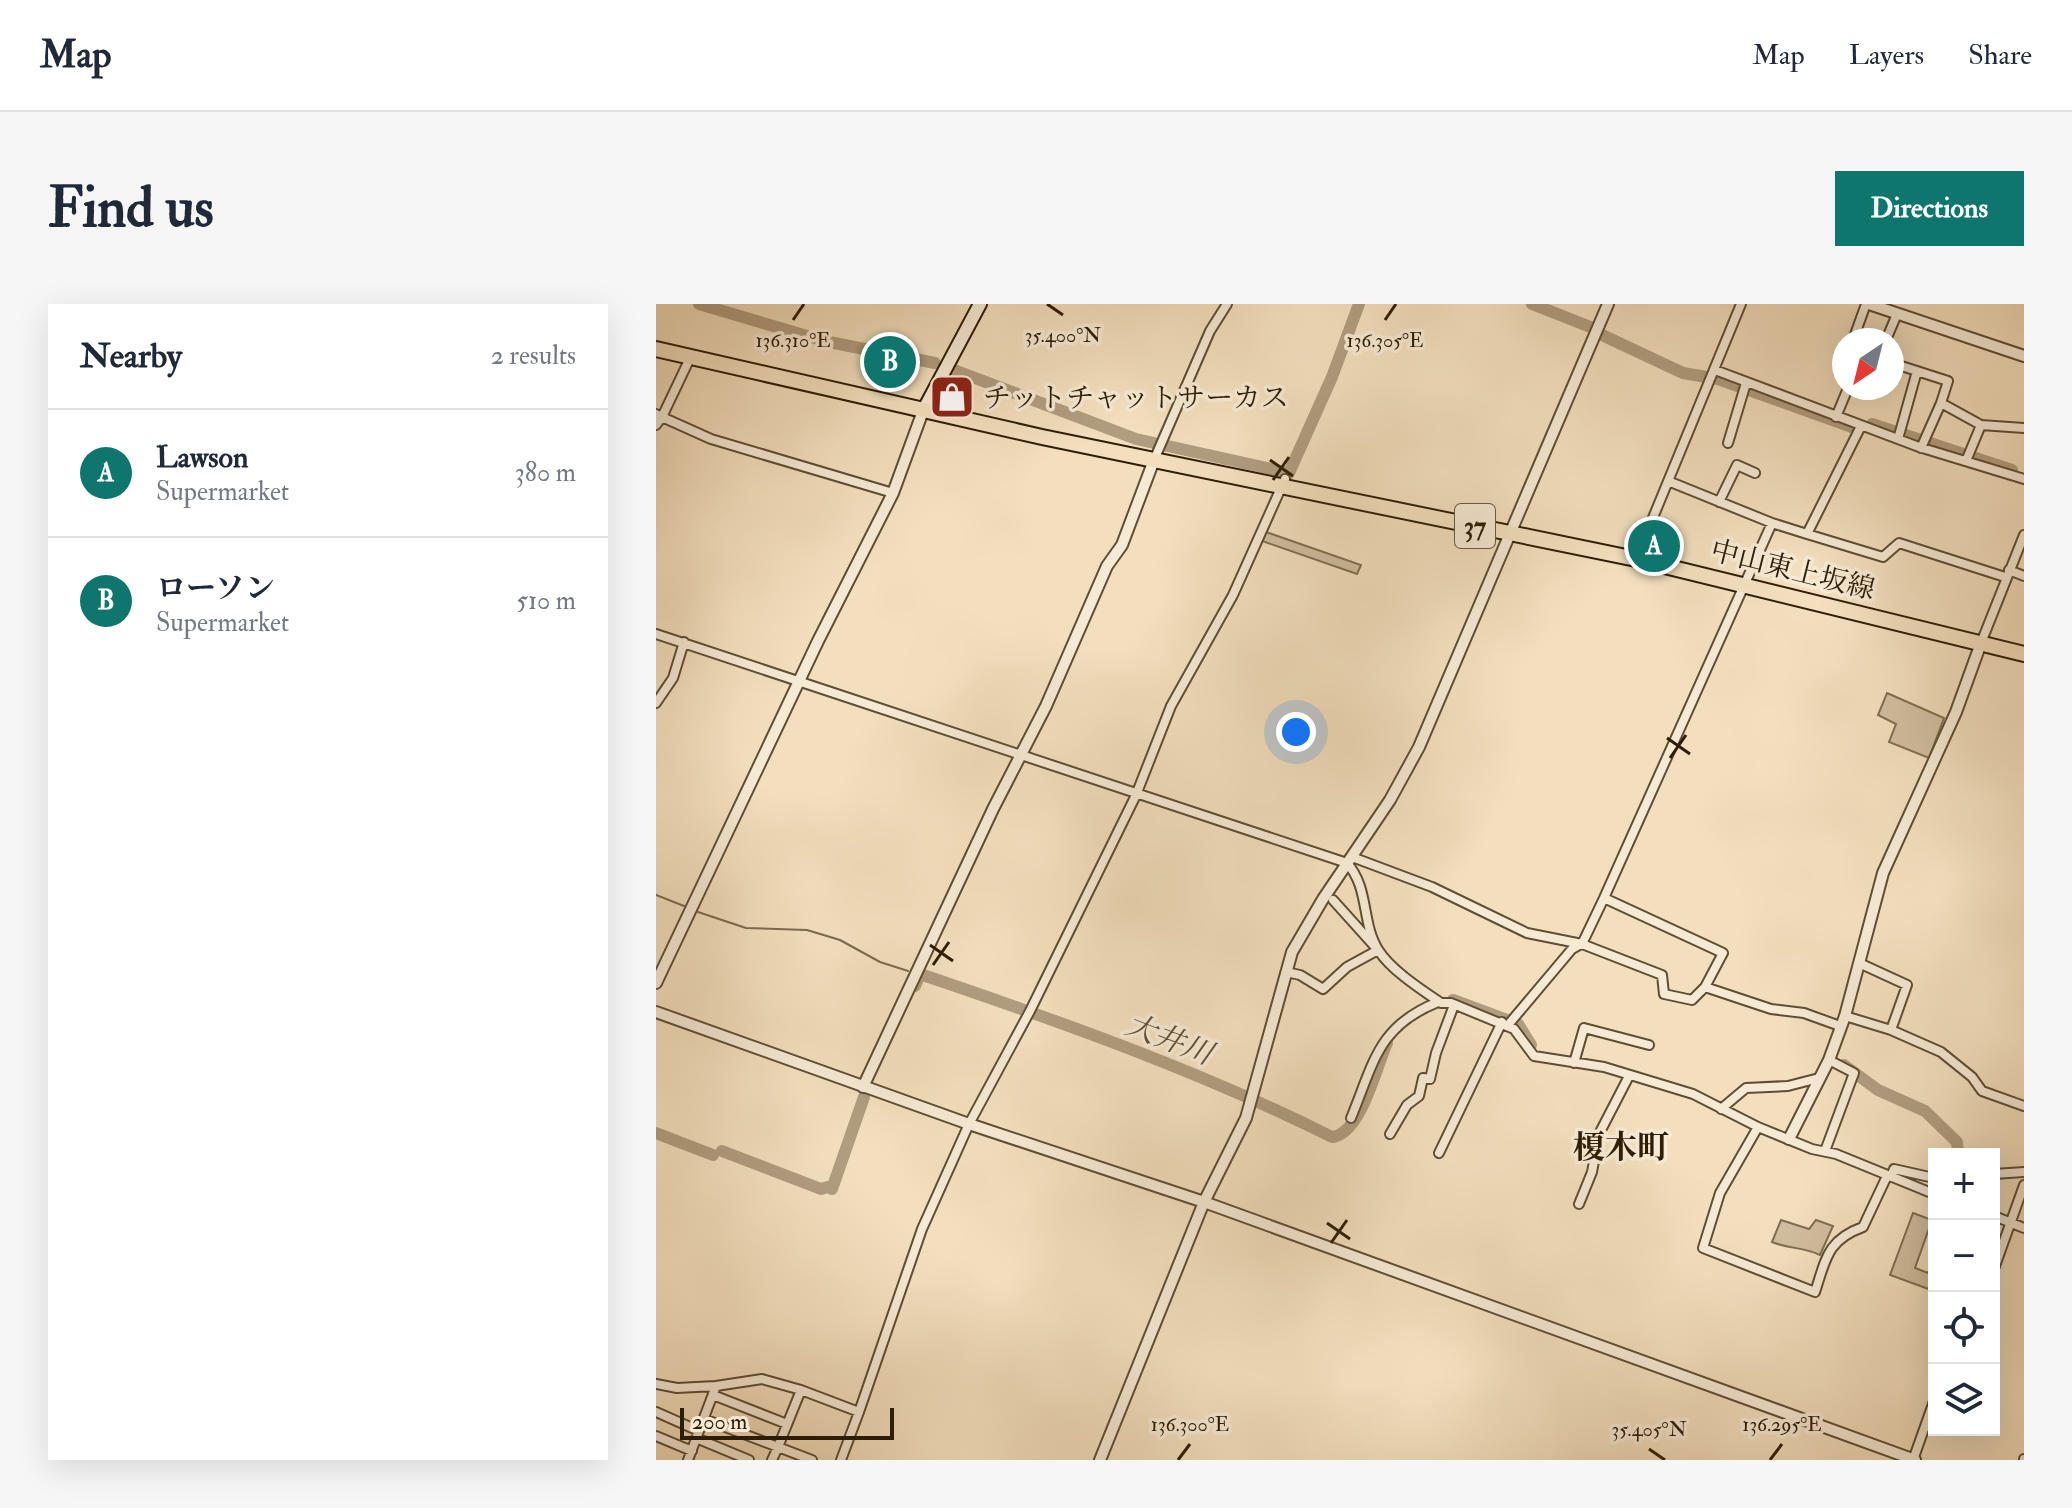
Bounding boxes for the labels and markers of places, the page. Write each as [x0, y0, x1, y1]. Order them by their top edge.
pin: B [864, 332, 916, 392]
shop icon: チットチャットサーカス [928, 373, 976, 421]
place label: チットチャットサーカス [983, 381, 1289, 416]
pin: A [1628, 516, 1680, 576]

